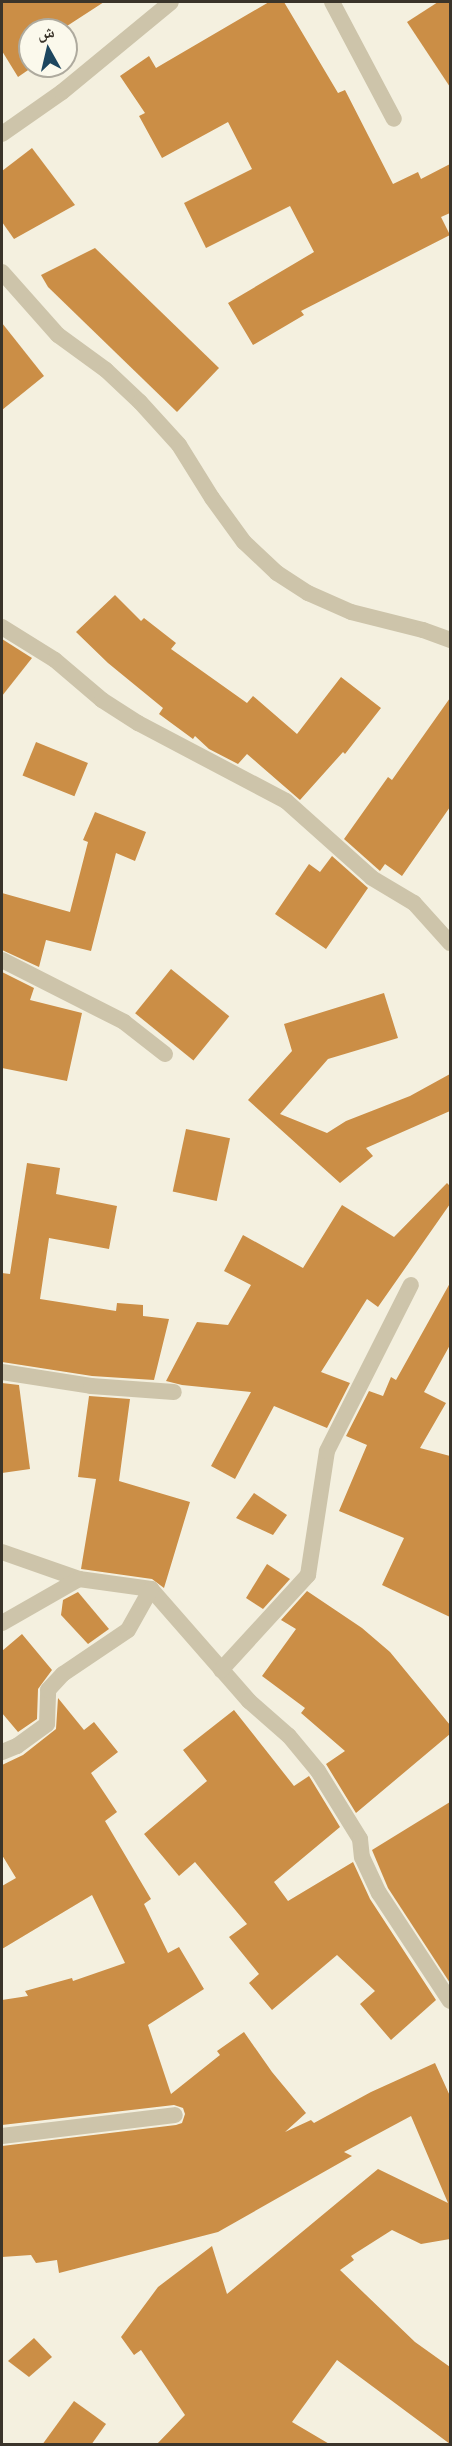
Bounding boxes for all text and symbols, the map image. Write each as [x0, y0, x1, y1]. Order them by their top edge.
north arrow [18, 18, 78, 78]
text: ش [36, 21, 55, 42]

